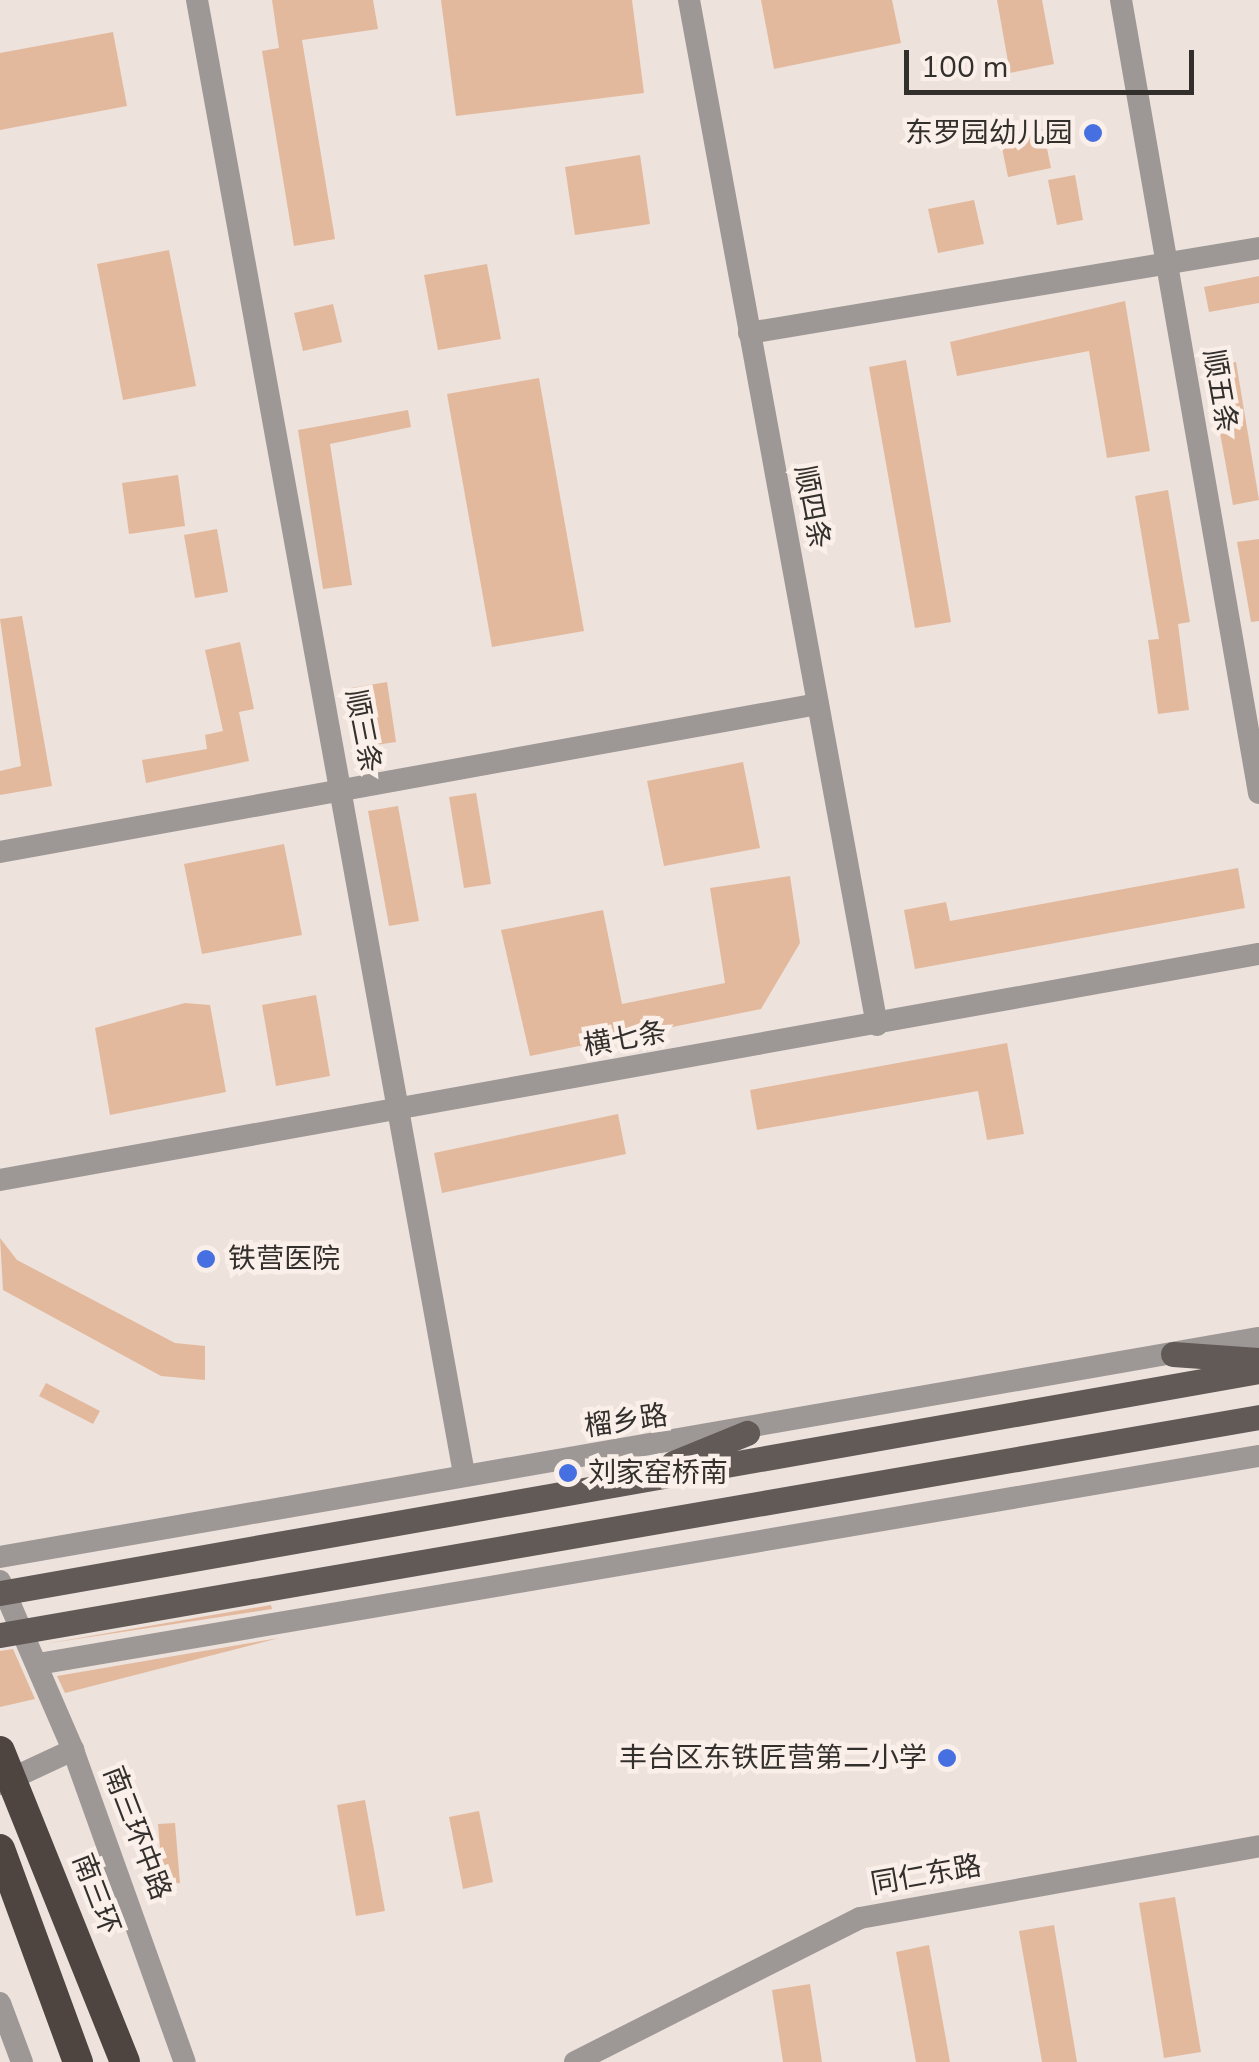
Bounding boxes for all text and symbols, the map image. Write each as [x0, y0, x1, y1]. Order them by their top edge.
scale bar [909, 30, 1199, 92]
text: 100 m [921, 47, 1008, 88]
place label: 东罗园幼儿园 [905, 116, 1073, 150]
marker: 东罗园幼儿园 [1082, 122, 1104, 144]
street label: 顺五条 [1196, 347, 1244, 435]
street label: 顺四条 [787, 463, 837, 551]
street label: 顺三条 [338, 687, 388, 775]
street label: 横七条 [581, 1015, 669, 1063]
place label: 铁营医院 [228, 1242, 340, 1276]
marker: 铁营医院 [193, 1246, 219, 1272]
street label: 榴乡路 [582, 1399, 670, 1443]
place label: 刘家窑桥南 [588, 1456, 728, 1490]
marker: 刘家窑桥南 [557, 1462, 579, 1484]
place label: 丰台区东铁匠营第二小学 [619, 1741, 927, 1775]
marker: 丰台区东铁匠营第二小学 [936, 1747, 958, 1769]
street label: 南三环中路 [96, 1762, 178, 1904]
street label: 南三环 [65, 1849, 127, 1939]
street label: 同仁东路 [868, 1849, 984, 1901]

